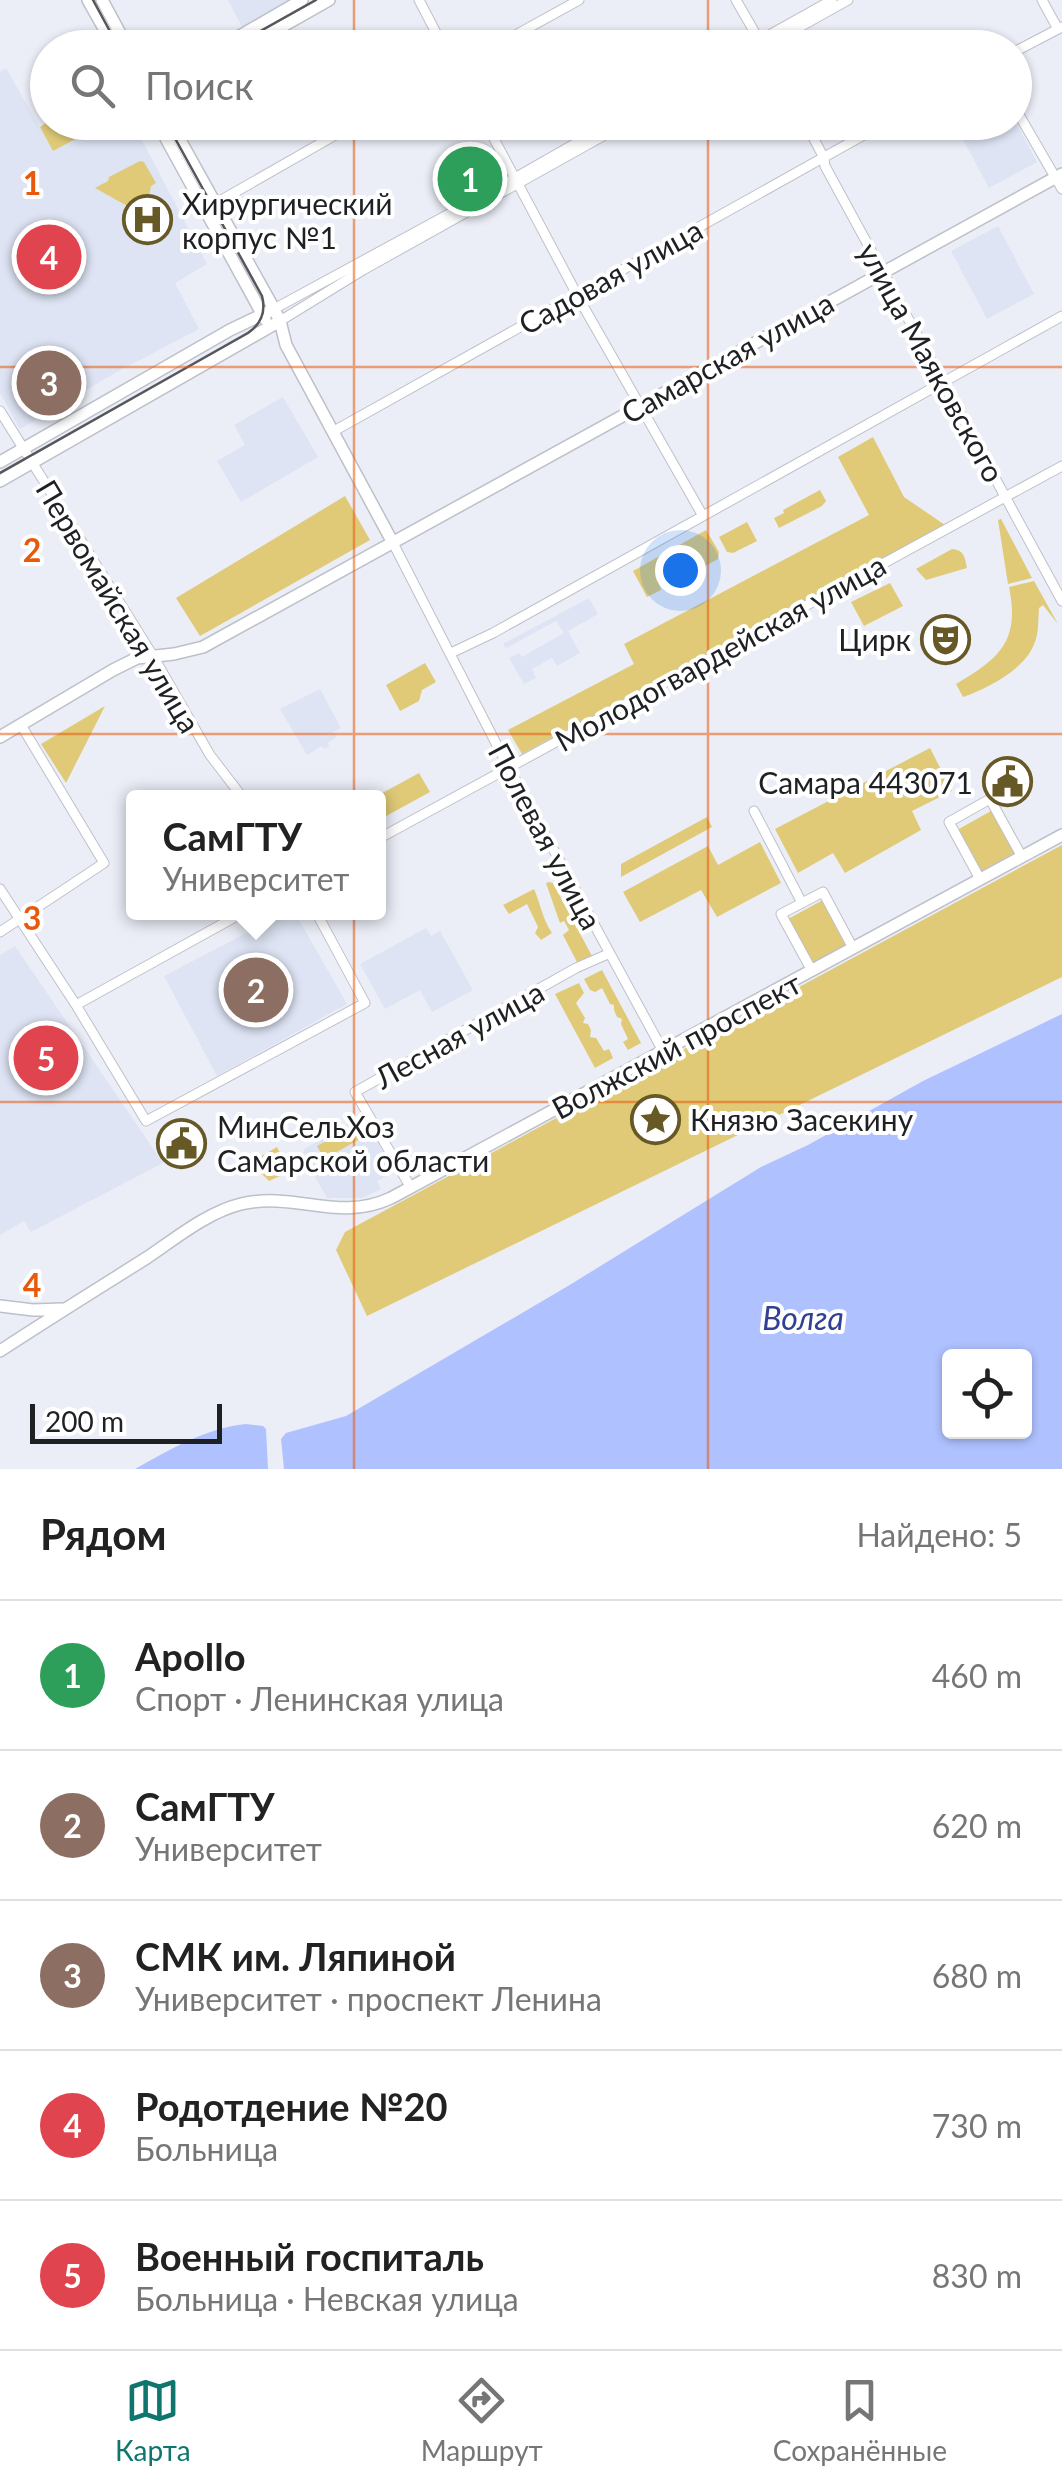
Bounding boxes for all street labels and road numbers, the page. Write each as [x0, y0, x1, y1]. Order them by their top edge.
street label: Садовая улица [512, 211, 708, 341]
street label: улица Маяковского [851, 236, 1013, 488]
street label: Самарская улица [615, 284, 839, 430]
street label: Первомайская улица [29, 473, 209, 739]
street label: Молодогвардейская улица [548, 546, 892, 758]
street label: Полевая улица [482, 737, 610, 935]
street label: Волжский проспект [545, 964, 807, 1126]
street label: Лесная улица [367, 973, 550, 1096]

